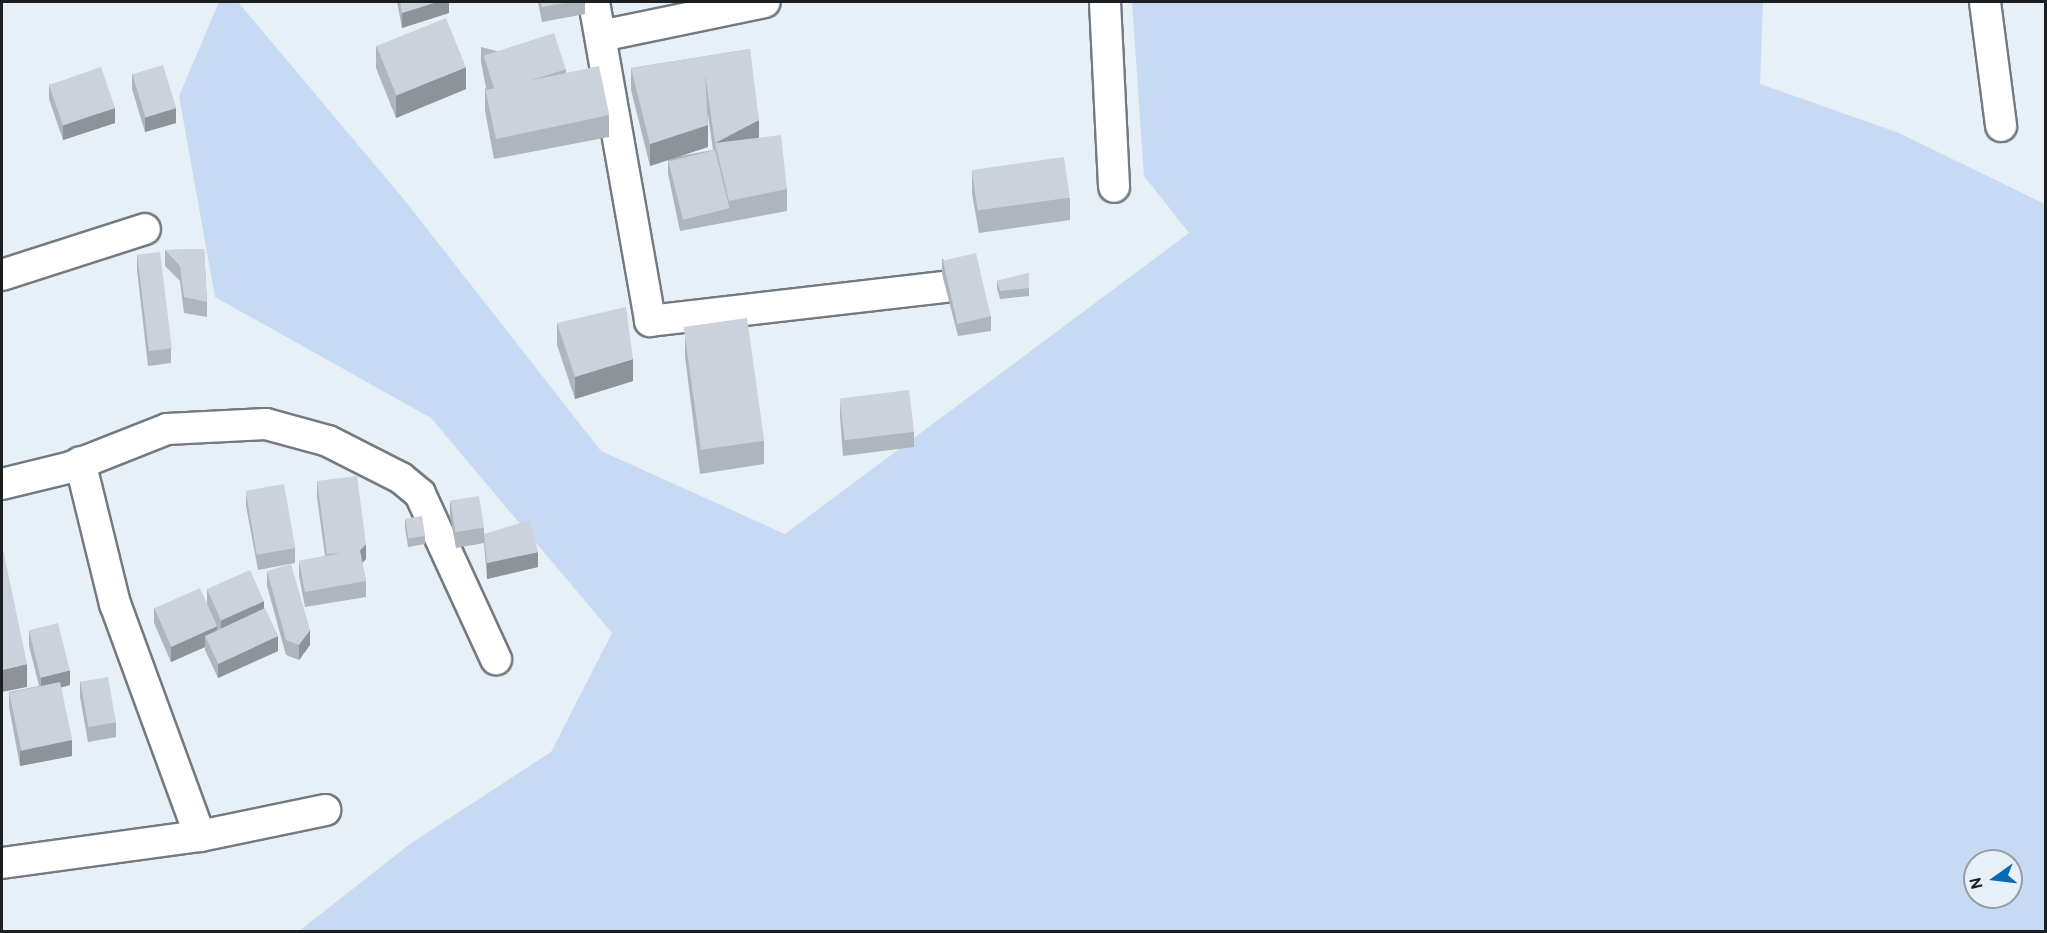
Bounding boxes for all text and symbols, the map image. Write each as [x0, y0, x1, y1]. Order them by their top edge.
north arrow [1963, 849, 2023, 909]
text: N [1966, 875, 1989, 891]

